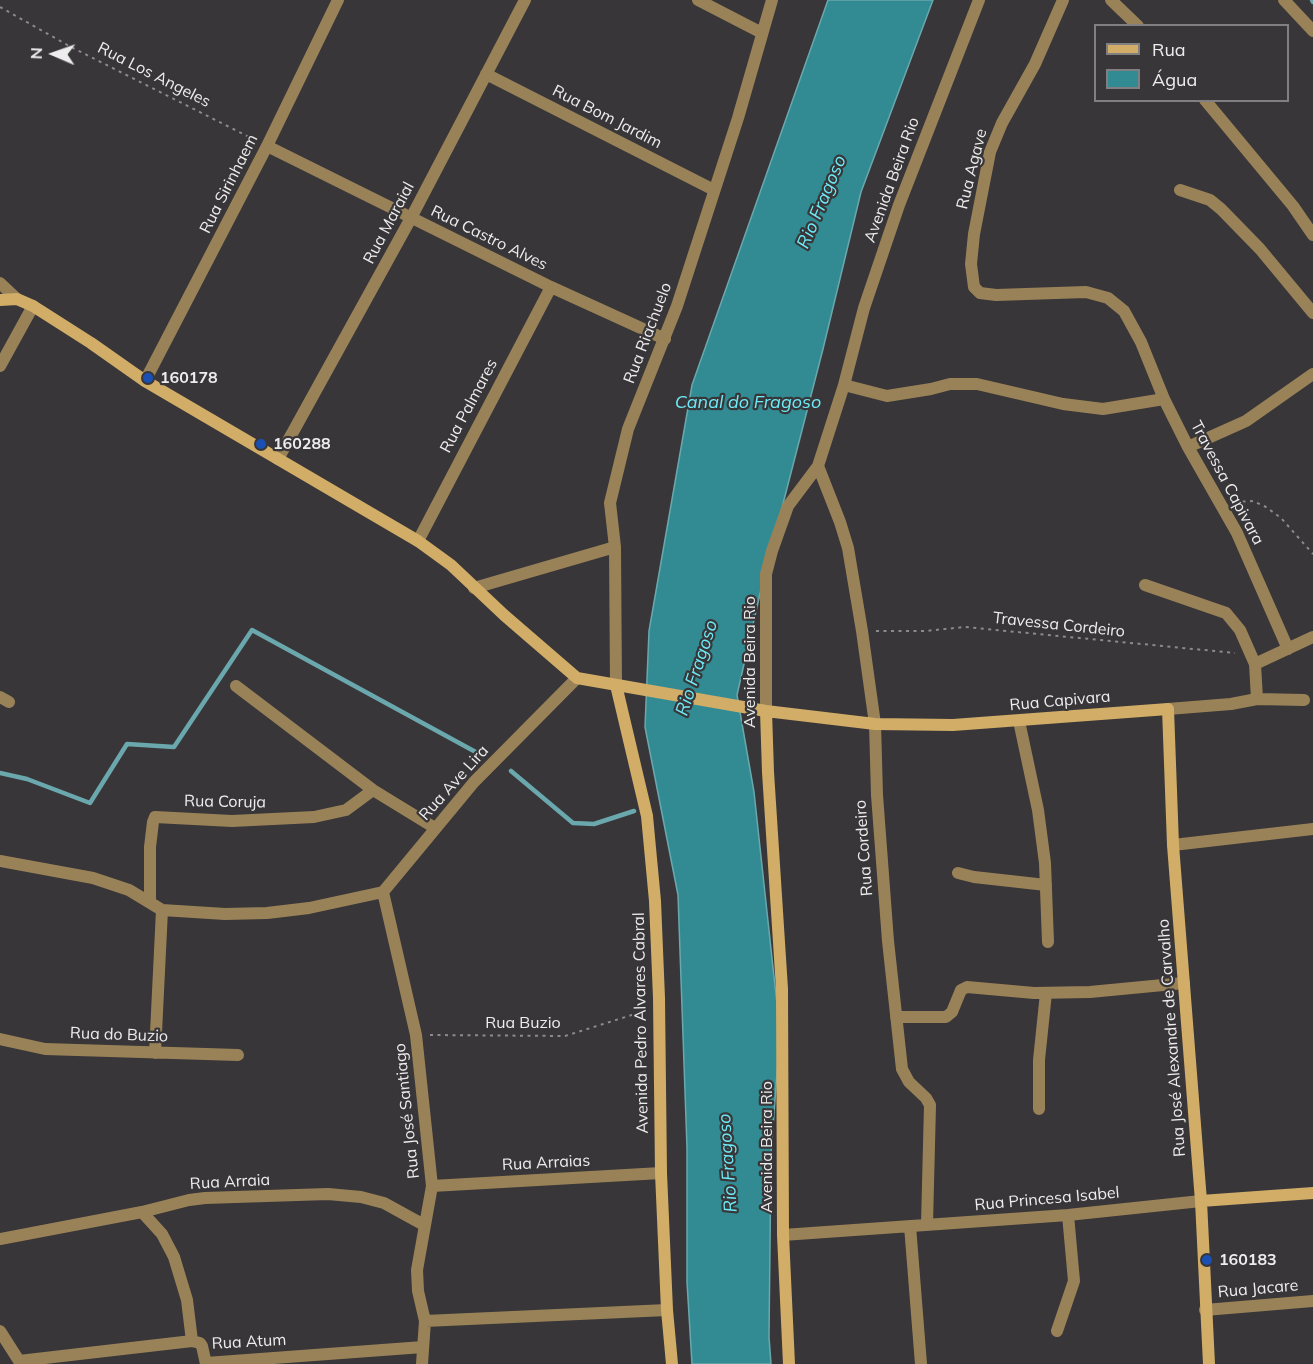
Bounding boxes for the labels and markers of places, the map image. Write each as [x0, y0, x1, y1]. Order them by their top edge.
place label: 160178 [160, 368, 218, 388]
marker: 160178 [141, 371, 155, 385]
place label: 160288 [273, 434, 331, 454]
marker: 160288 [254, 437, 268, 451]
place label: 160183 [1219, 1250, 1277, 1270]
marker: 160183 [1200, 1253, 1214, 1267]

